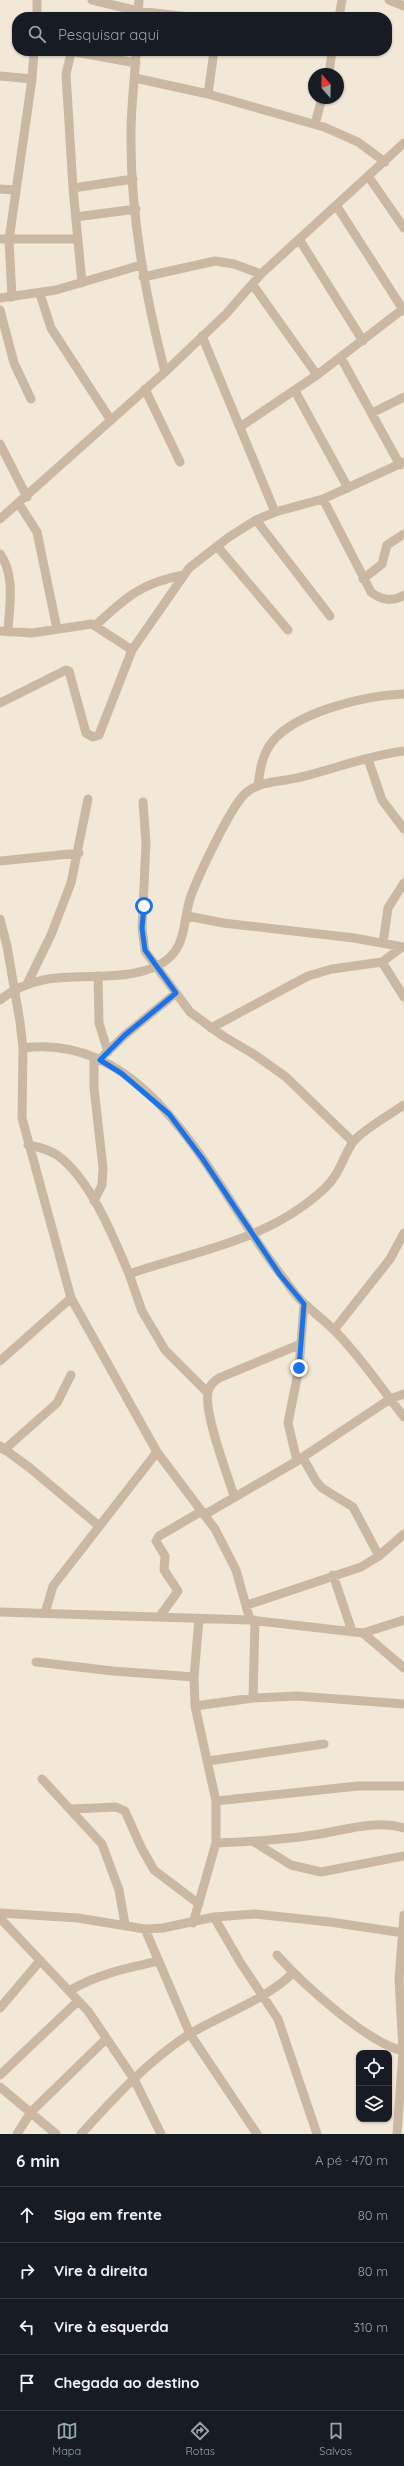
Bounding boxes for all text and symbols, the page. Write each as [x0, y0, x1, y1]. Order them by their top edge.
search box [12, 12, 392, 56]
icon: search [26, 23, 48, 45]
text: Pesquisar aqui [58, 25, 159, 44]
north arrow [308, 68, 344, 104]
route start [135, 897, 153, 915]
route end [290, 1359, 308, 1377]
map controls [356, 2050, 392, 2122]
button: locate [356, 2050, 392, 2086]
button: layers [356, 2086, 392, 2122]
text: 6 min [16, 2150, 60, 2171]
text: A pé · 470 m [315, 2152, 388, 2168]
icon: ahead [16, 2204, 38, 2226]
text: Siga em frente [54, 2205, 162, 2224]
text: 80 m [358, 2207, 388, 2223]
icon: right [16, 2260, 38, 2282]
text: Vire à direita [54, 2261, 148, 2280]
text: 80 m [358, 2263, 388, 2279]
icon: left [16, 2316, 38, 2338]
text: Vire à esquerda [54, 2317, 169, 2336]
text: 310 m [353, 2319, 388, 2335]
icon: arrive [16, 2372, 38, 2394]
text: Chegada ao destino [54, 2373, 199, 2392]
tab: Mapa [52, 2420, 81, 2458]
tab: Rotas [185, 2420, 215, 2458]
tab: Salvos [319, 2420, 352, 2458]

